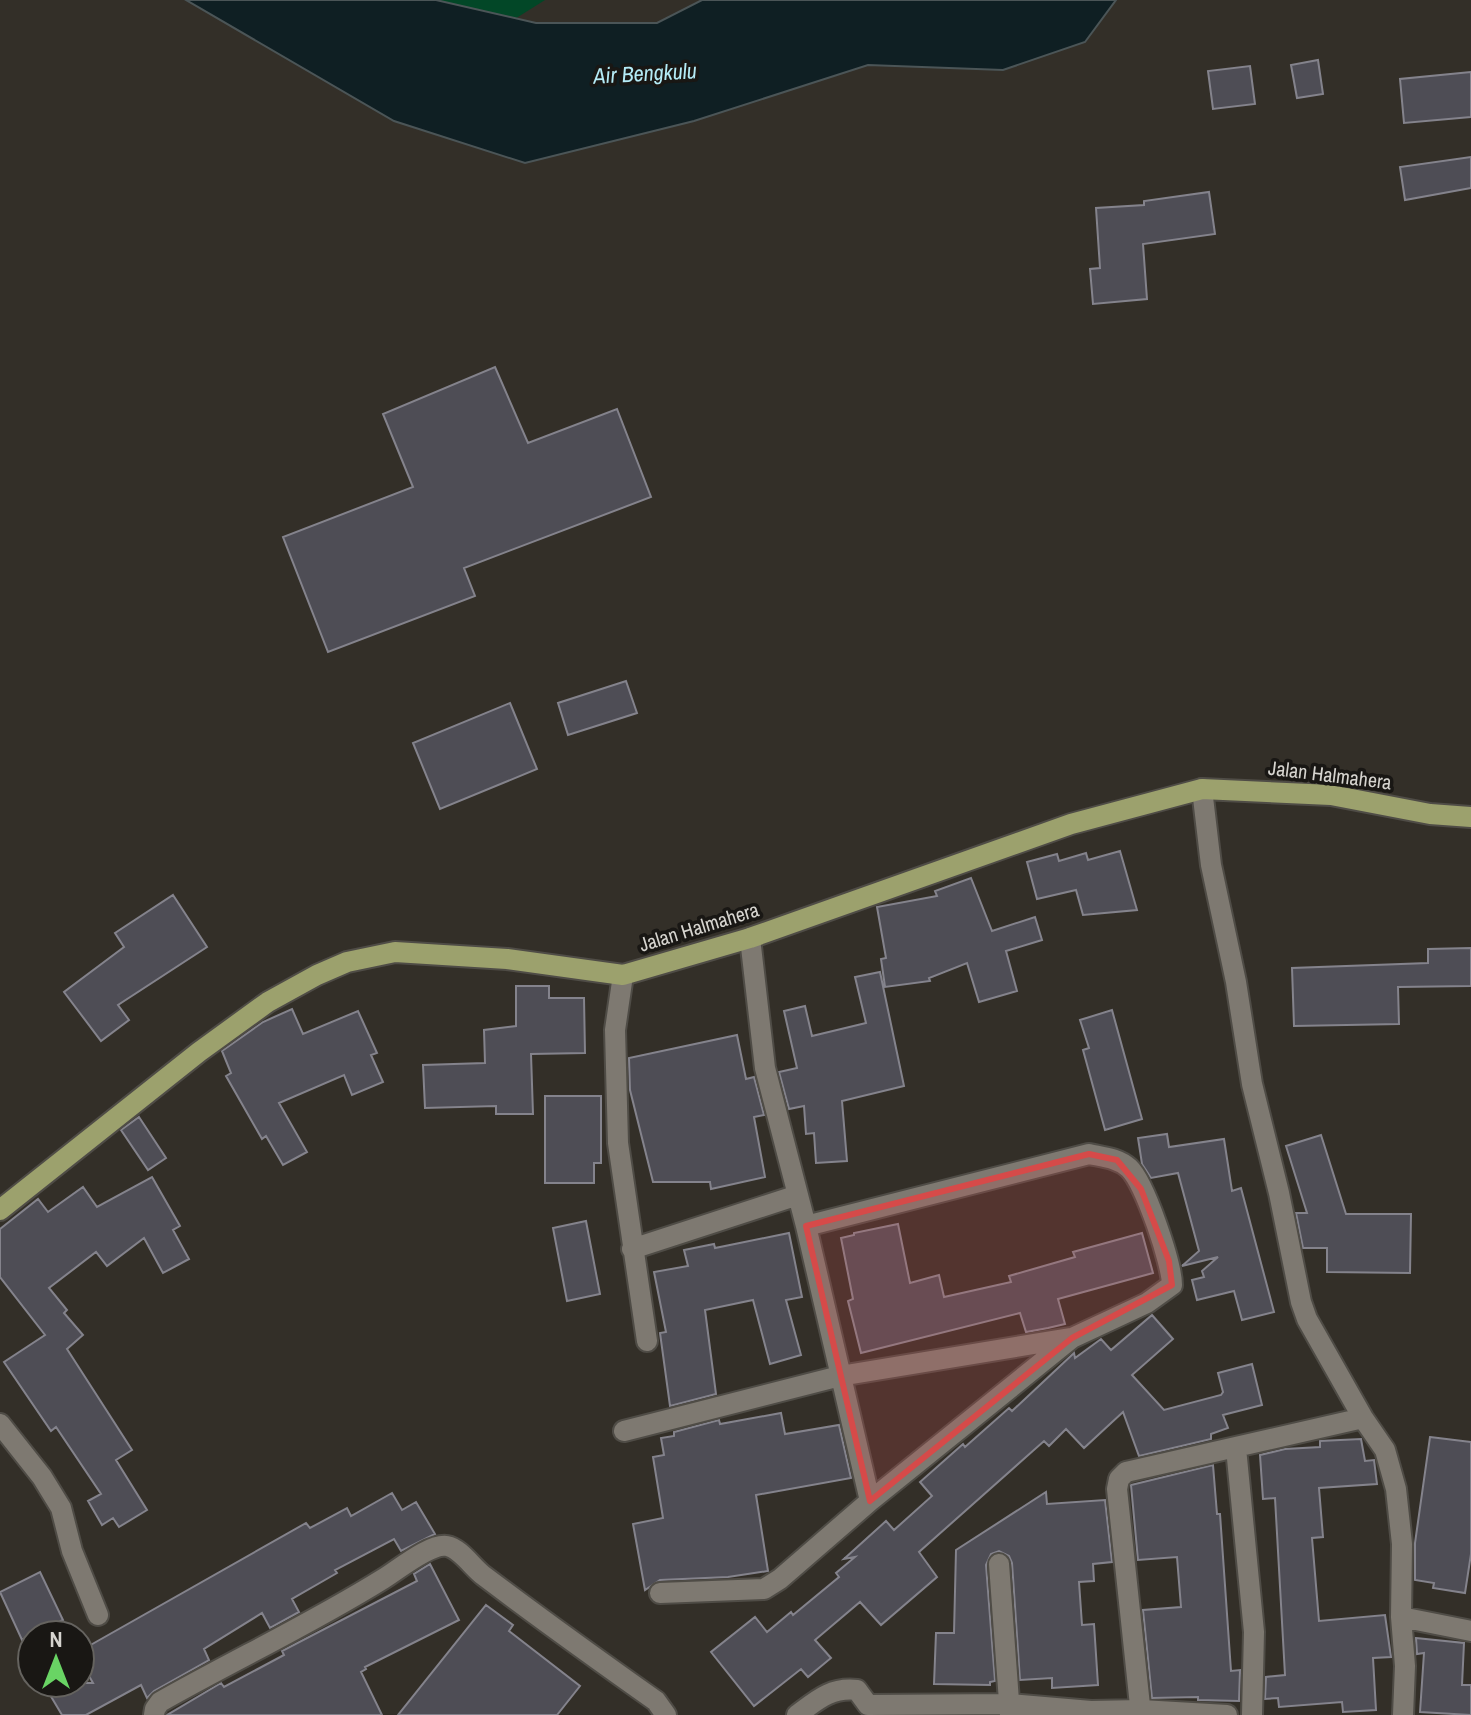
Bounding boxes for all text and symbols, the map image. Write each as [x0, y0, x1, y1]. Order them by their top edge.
water label: Air Bengkulu [592, 55, 697, 91]
street label: Jalan Halmahera [1267, 754, 1393, 795]
street label: Jalan Halmahera [636, 895, 762, 958]
north arrow [16, 1619, 96, 1699]
text: N [49, 1624, 63, 1654]

